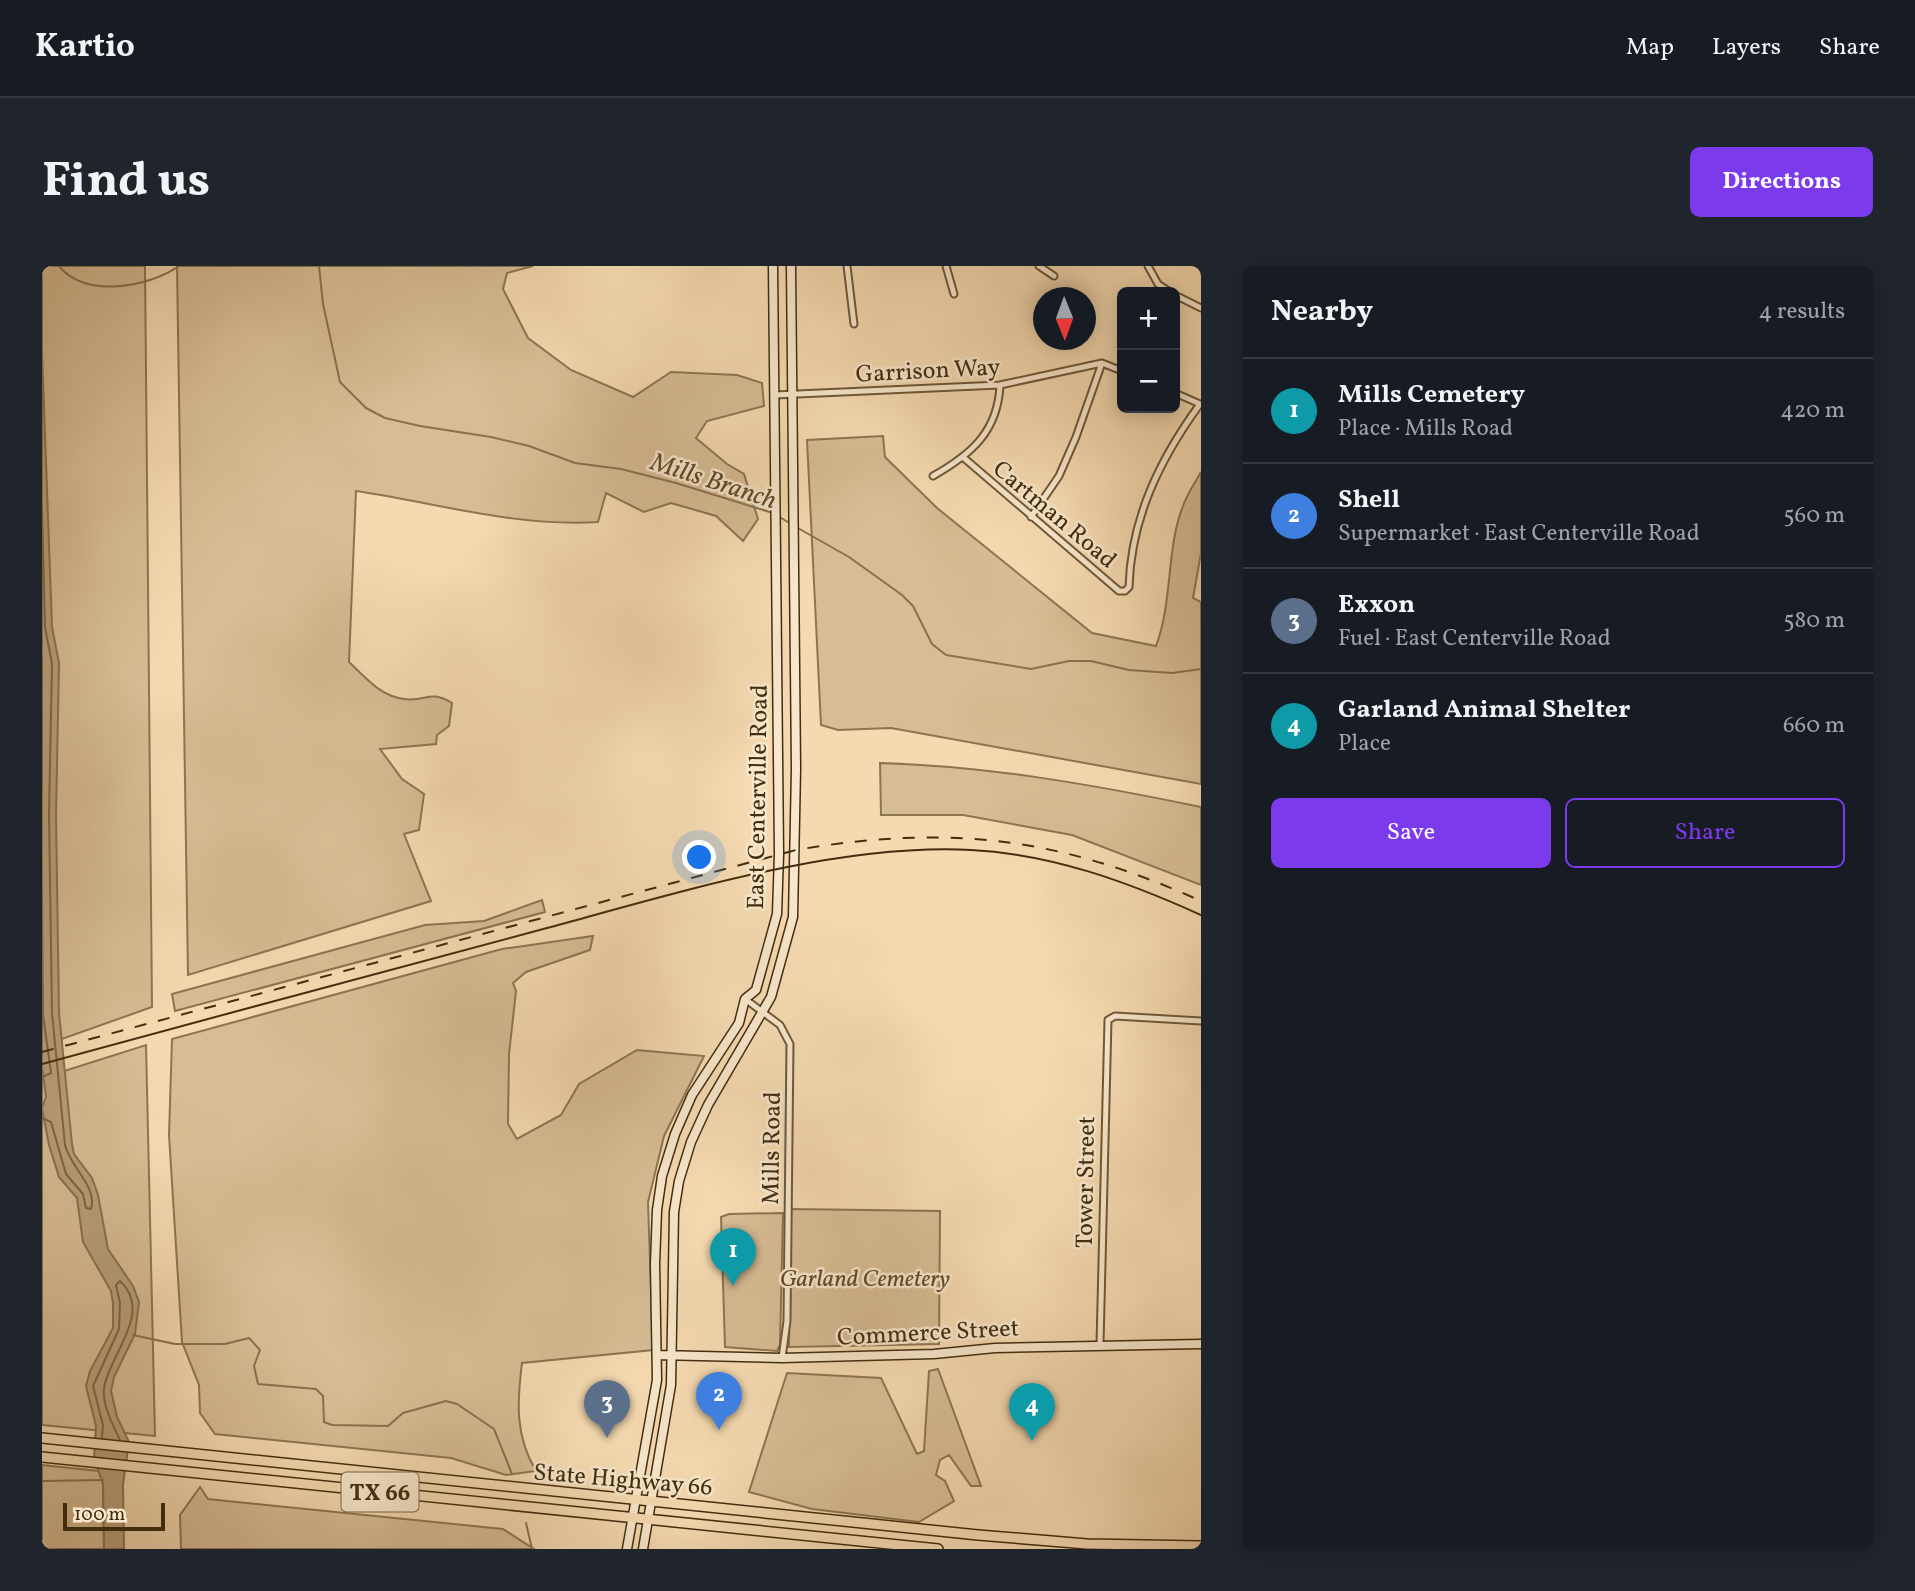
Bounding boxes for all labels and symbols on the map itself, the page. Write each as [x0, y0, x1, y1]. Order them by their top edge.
north arrow [1033, 287, 1096, 350]
street label: Garrison Way [855, 351, 1001, 393]
water label: Mills Branch [645, 444, 781, 519]
street label: Cartman Road [984, 453, 1123, 578]
street label: East Centerville Road [740, 684, 778, 910]
your location [682, 840, 716, 874]
street label: Mills Road [755, 1091, 791, 1205]
street label: Tower Street [1069, 1116, 1105, 1249]
pin: 1 [710, 1228, 756, 1286]
park label: Garland Cemetery [780, 1263, 950, 1297]
street label: Commerce Street [836, 1312, 1020, 1356]
pin: 2 [696, 1372, 742, 1430]
pin: 3 [584, 1380, 630, 1438]
pin: 4 [1009, 1383, 1055, 1441]
street label: State Highway 66 [532, 1456, 714, 1506]
road number: TX 66 [342, 1472, 418, 1512]
scale bar [63, 1500, 164, 1532]

